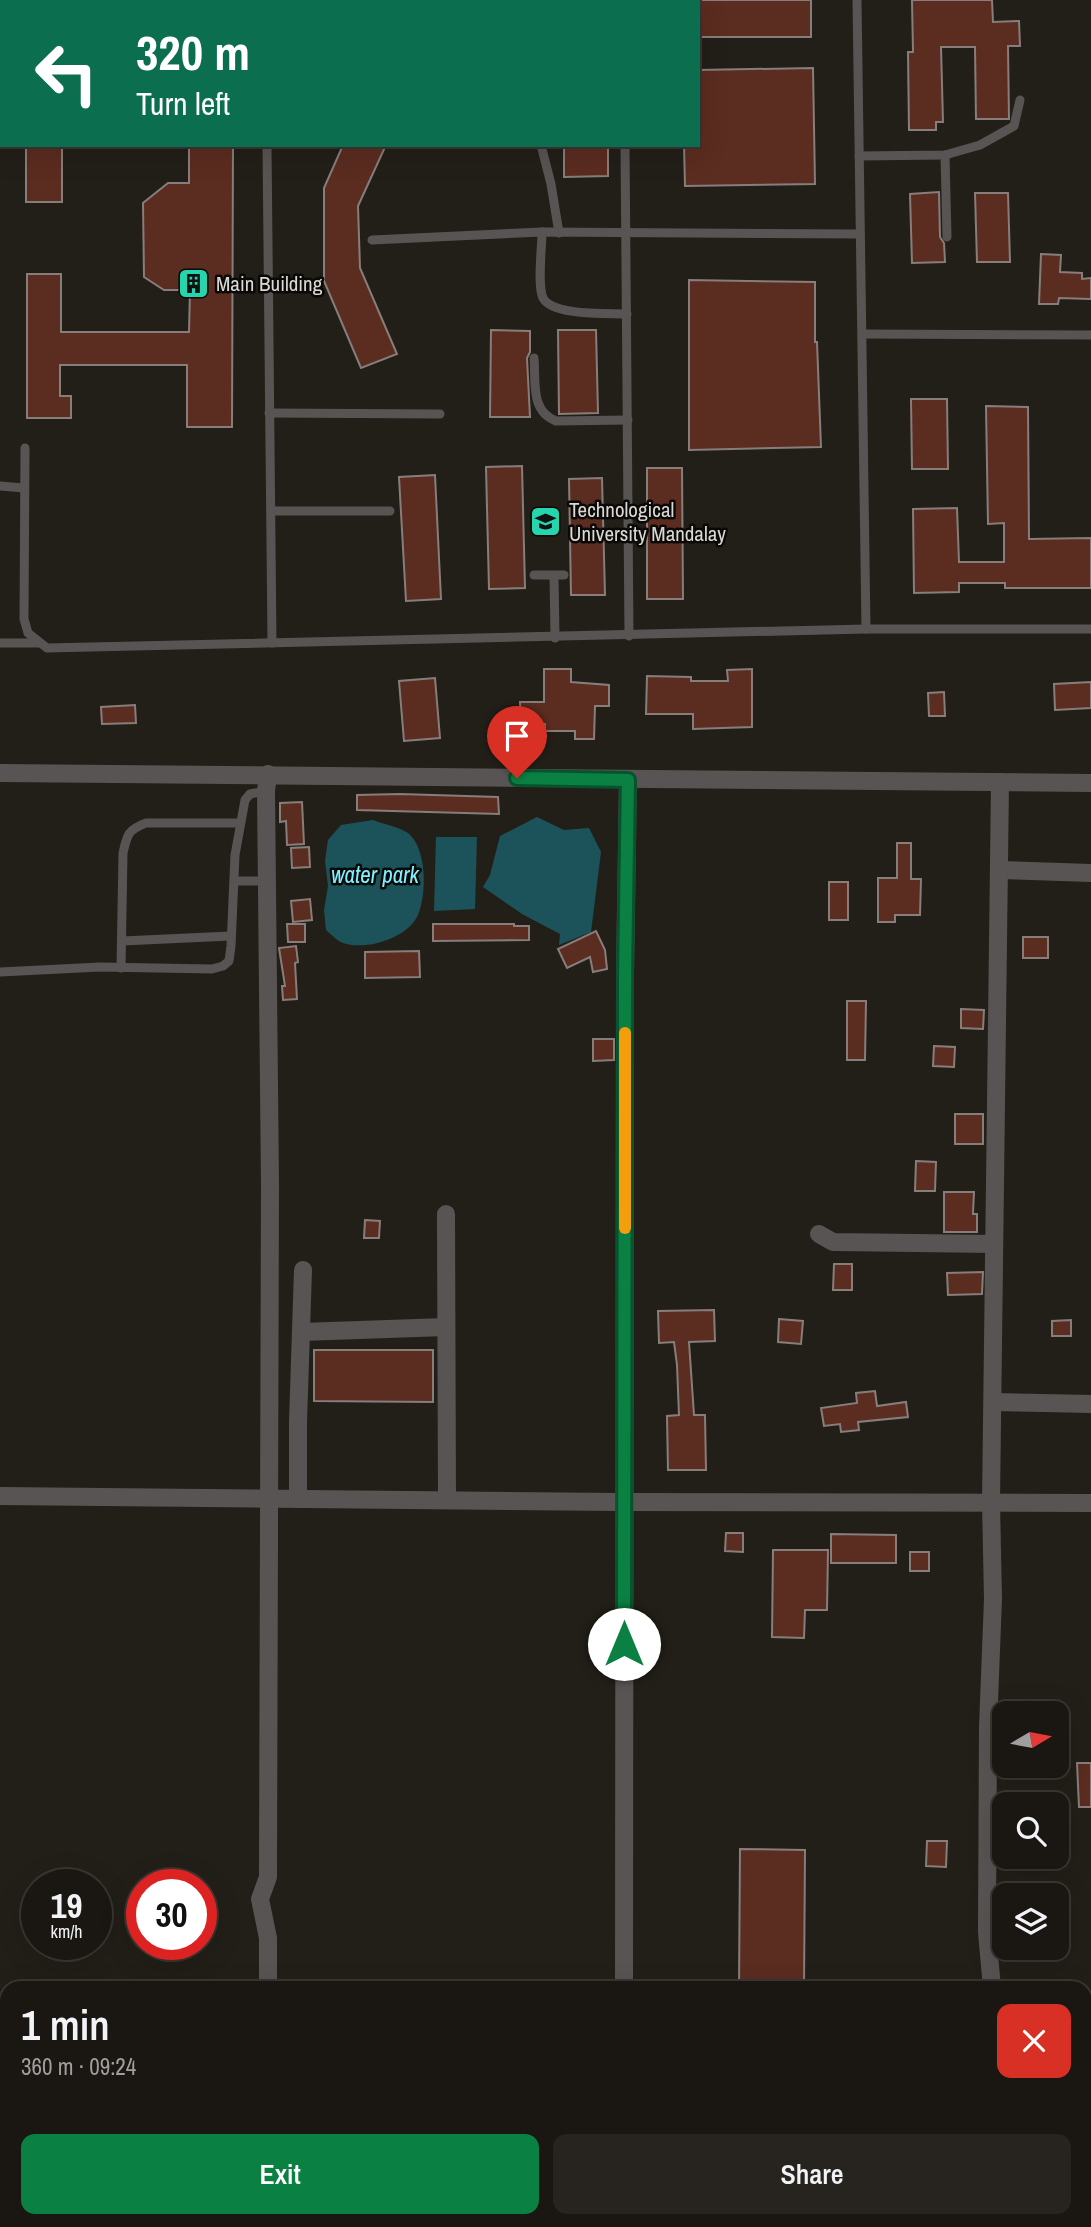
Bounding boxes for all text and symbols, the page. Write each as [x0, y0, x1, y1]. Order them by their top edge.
text: 320 m [136, 19, 250, 85]
icon: left [21, 28, 112, 119]
text: Turn left [136, 82, 230, 125]
building icon: Main Building [176, 267, 210, 301]
place label: Main Building [216, 269, 323, 298]
place label: Technological University Mandalay [569, 495, 726, 548]
school or university icon: Technological University Mandalay [529, 505, 563, 539]
pin [487, 706, 547, 778]
icon: arrive [498, 717, 536, 755]
water label: water park [331, 859, 421, 890]
position arrow [587, 1607, 661, 1681]
north arrow [992, 1701, 1069, 1778]
map controls [992, 1701, 1069, 1960]
button: search [992, 1792, 1069, 1869]
speed limit sign: 30 [126, 1869, 217, 1960]
text: 19 [51, 1882, 82, 1929]
button: layers [992, 1883, 1069, 1960]
text: km/h [51, 1919, 83, 1944]
text: 1 min [21, 1997, 110, 2053]
button: close [997, 2004, 1071, 2078]
text: 360 m · 09:24 [21, 2051, 136, 2082]
button: Exit [21, 2134, 539, 2214]
button: Share [553, 2134, 1071, 2214]

